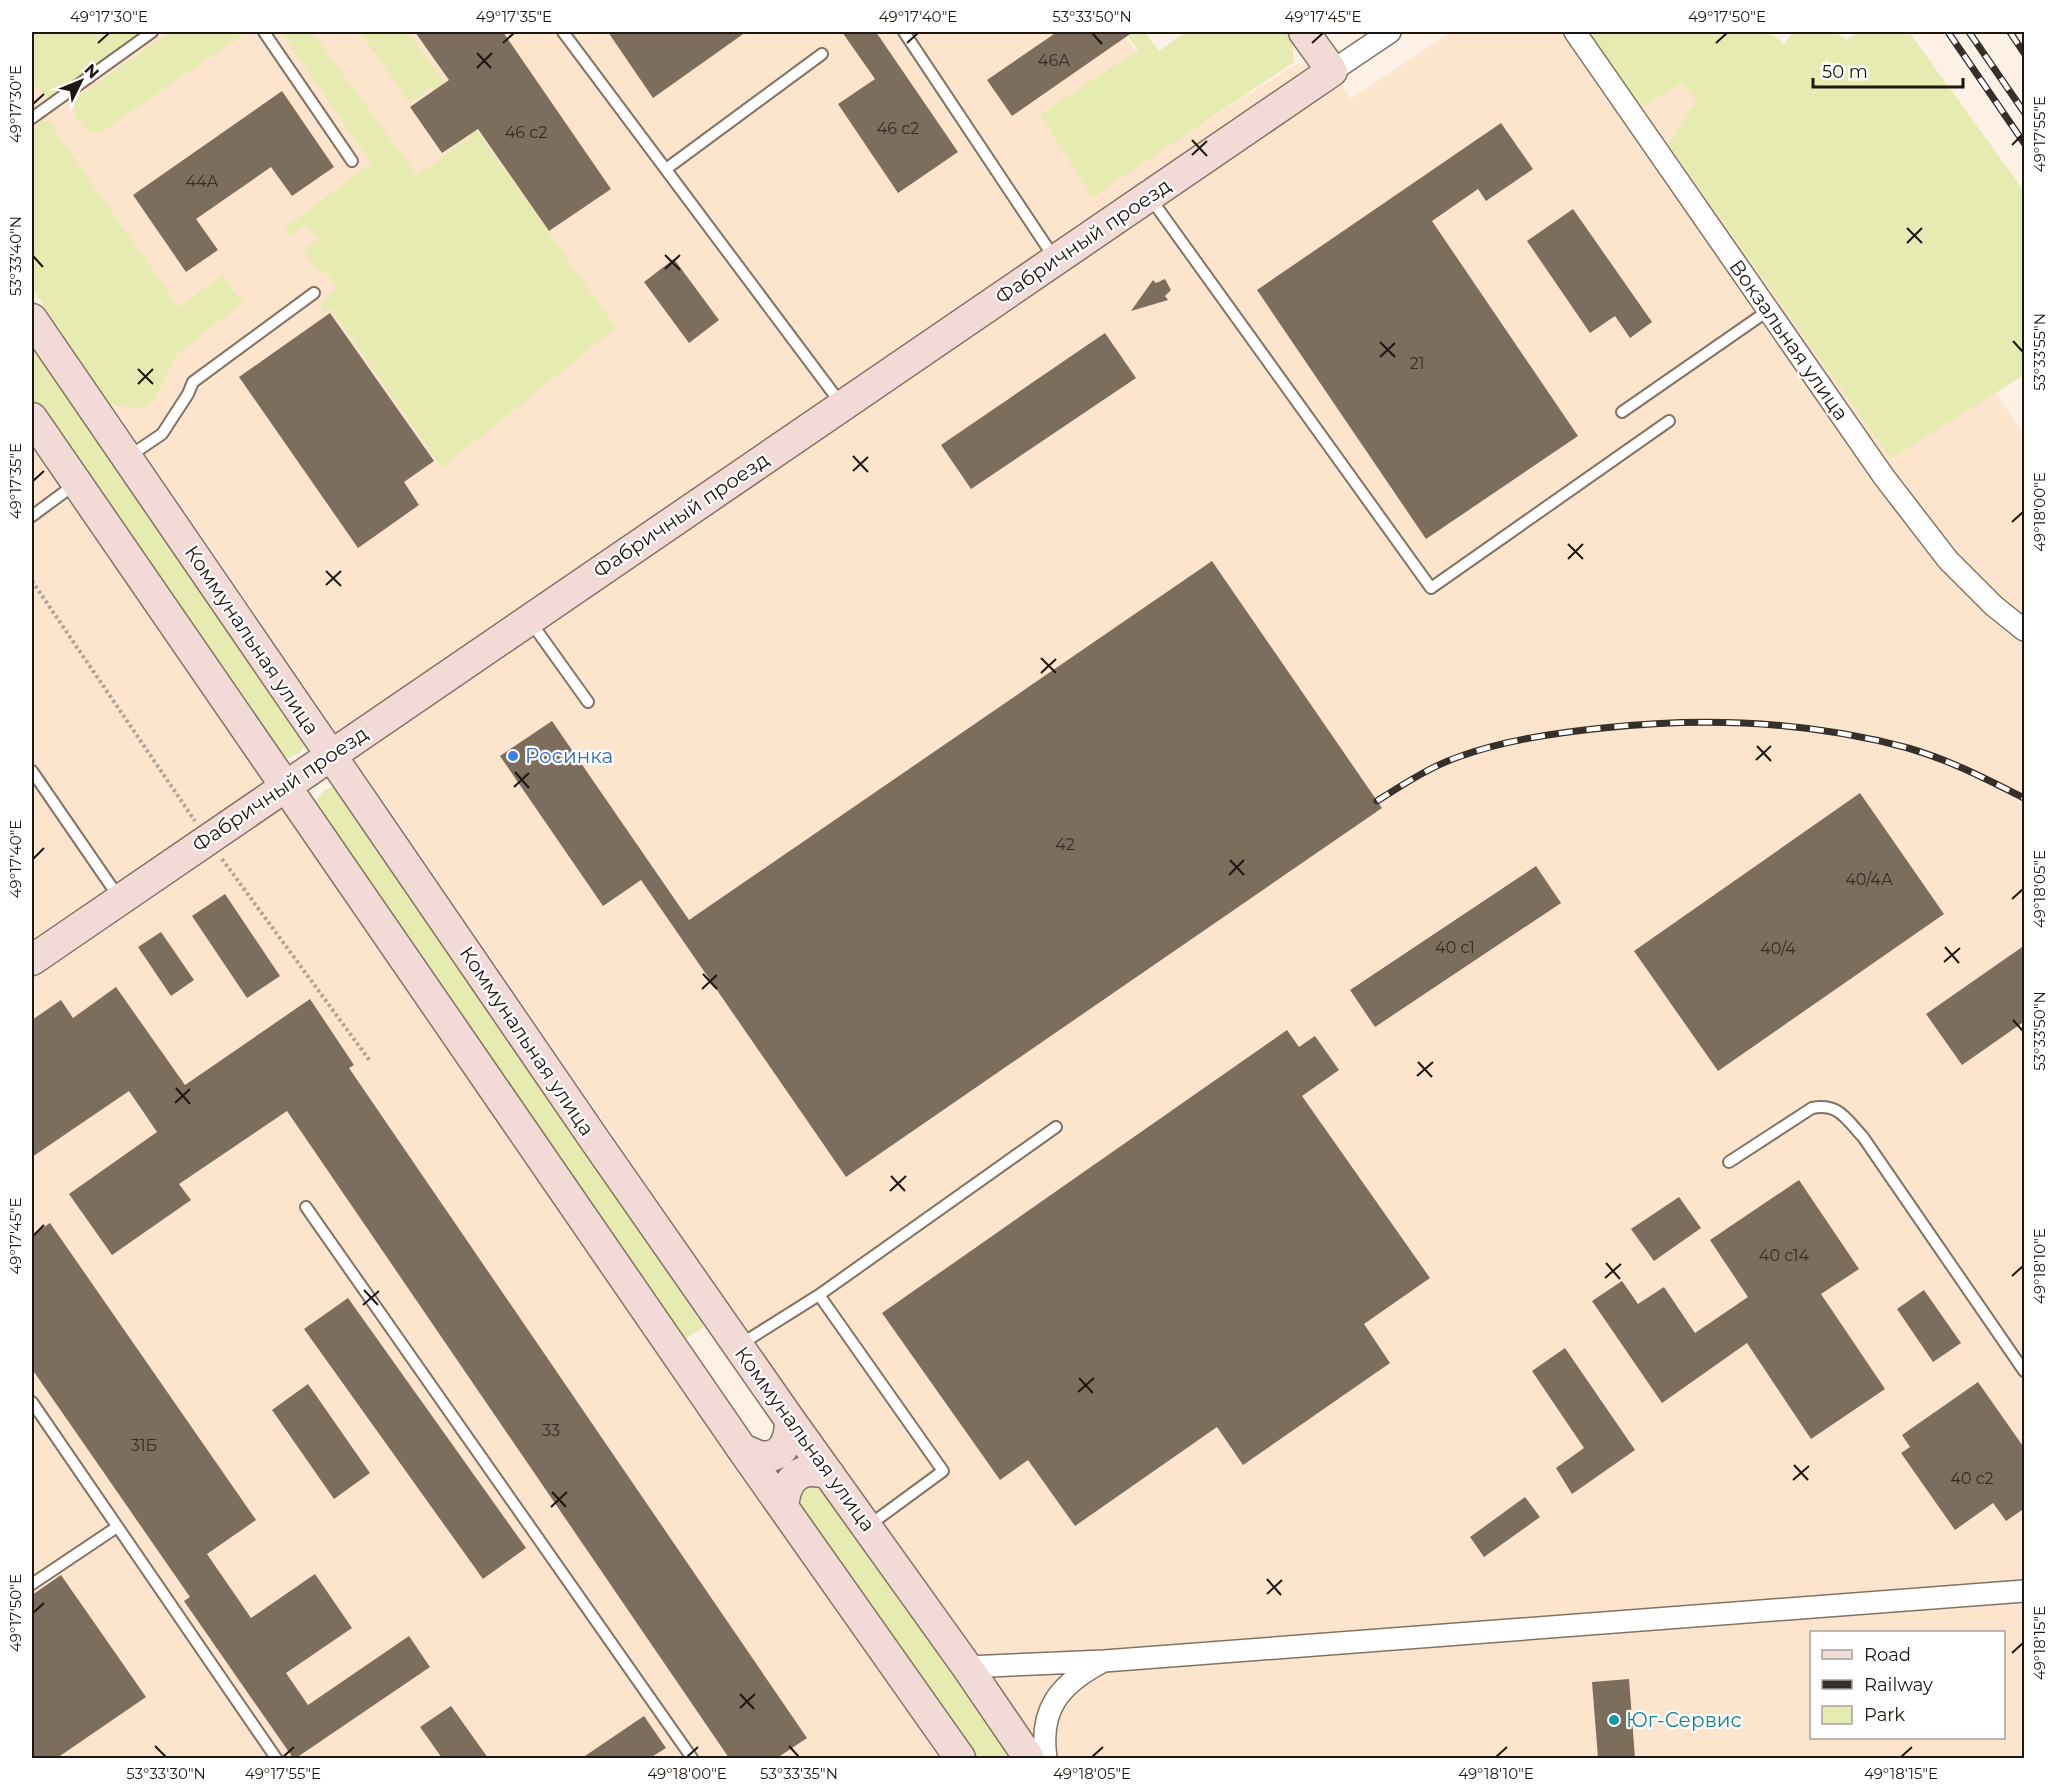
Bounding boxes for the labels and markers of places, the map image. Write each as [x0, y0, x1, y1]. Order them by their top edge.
place label: Росинка [525, 744, 613, 768]
marker: Росинка [506, 749, 520, 763]
place label: Юг-Сервис [1626, 1708, 1742, 1732]
marker: Юг-Сервис [1607, 1713, 1621, 1727]

